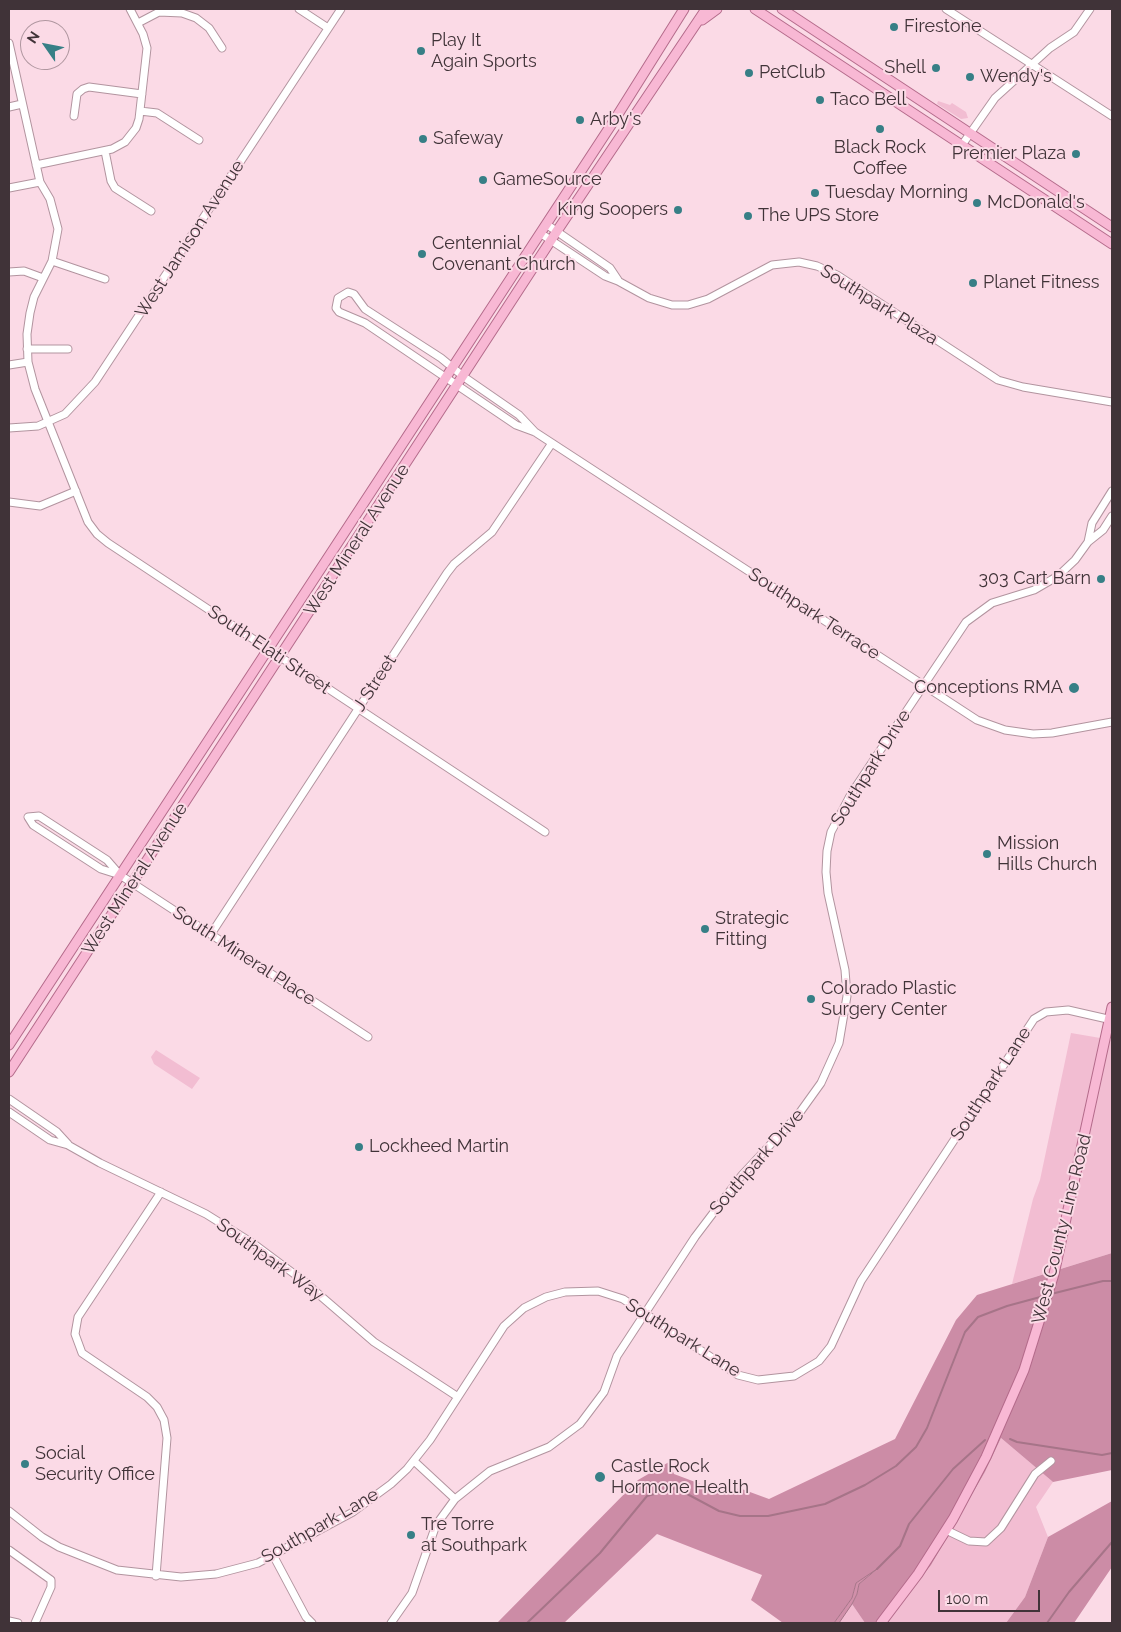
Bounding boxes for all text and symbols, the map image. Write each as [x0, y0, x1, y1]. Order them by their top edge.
place label: Firestone [904, 16, 981, 38]
north arrow [20, 20, 70, 70]
marker: Firestone [888, 21, 900, 33]
text: N [24, 29, 43, 46]
place label: Play It Again Sports [431, 30, 537, 72]
marker: Play It Again Sports [415, 45, 427, 57]
place label: Shell [884, 57, 926, 79]
place label: PetClub [759, 62, 825, 84]
marker: Shell [930, 62, 942, 74]
place label: Wendy's [980, 66, 1052, 88]
marker: PetClub [743, 67, 755, 79]
marker: Wendy's [964, 71, 976, 83]
place label: Taco Bell [830, 89, 906, 111]
marker: Taco Bell [814, 94, 826, 106]
place label: Arby's [590, 109, 641, 131]
marker: Arby's [574, 114, 586, 126]
marker: Black Rock Coffee [874, 123, 886, 135]
place label: Safeway [433, 128, 503, 150]
marker: Safeway [417, 133, 429, 145]
place label: Black Rock Coffee [834, 137, 926, 180]
place label: Premier Plaza [952, 143, 1066, 165]
marker: Premier Plaza [1070, 148, 1082, 160]
street label: West Jamison Avenue [131, 156, 249, 322]
place label: GameSource [493, 169, 601, 191]
marker: GameSource [477, 174, 489, 186]
place label: Tuesday Morning [825, 182, 968, 204]
marker: Tuesday Morning [809, 187, 821, 199]
place label: McDonald's [987, 192, 1085, 214]
marker: McDonald's [971, 197, 983, 209]
place label: King Soopers [557, 199, 668, 221]
marker: King Soopers [672, 204, 684, 216]
place label: The UPS Store [758, 205, 879, 227]
marker: The UPS Store [742, 210, 754, 222]
place label: Centennial Covenant Church [432, 233, 576, 276]
marker: Centennial Covenant Church [416, 248, 428, 260]
street label: Southpark Plaza [816, 260, 942, 350]
place label: Planet Fitness [983, 272, 1100, 294]
marker: Planet Fitness [967, 277, 979, 289]
street label: West Mineral Avenue [300, 460, 414, 620]
street label: Southpark Terrace [744, 563, 884, 665]
place label: 303 Cart Barn [978, 568, 1091, 590]
marker: 303 Cart Barn [1095, 573, 1107, 585]
street label: South Elati Street [203, 601, 335, 699]
street label: J Street [349, 651, 401, 715]
place label: Conceptions RMA [914, 677, 1063, 699]
marker: Conceptions RMA [1067, 681, 1081, 695]
street label: Southpark Drive [827, 706, 915, 830]
street label: West Mineral Avenue [78, 799, 192, 959]
place label: Mission Hills Church [997, 833, 1097, 876]
marker: Mission Hills Church [981, 848, 993, 860]
street label: South Mineral Place [168, 902, 320, 1010]
place label: Strategic Fitting [715, 908, 789, 951]
marker: Strategic Fitting [699, 923, 711, 935]
place label: Colorado Plastic Surgery Center [821, 978, 957, 1021]
marker: Colorado Plastic Surgery Center [805, 993, 817, 1005]
street label: Southpark Lane [946, 1023, 1036, 1145]
street label: Southpark Drive [705, 1105, 809, 1219]
street label: West County Line Road [1028, 1132, 1096, 1326]
place label: Lockheed Martin [369, 1136, 509, 1158]
marker: Lockheed Martin [353, 1141, 365, 1153]
street label: Southpark Way [212, 1214, 328, 1306]
street label: Southpark Lane [621, 1294, 745, 1382]
place label: Social Security Office [35, 1443, 155, 1486]
place label: Castle Rock Hormone Health [611, 1456, 749, 1498]
marker: Social Security Office [19, 1458, 31, 1470]
marker: Castle Rock Hormone Health [593, 1470, 607, 1484]
street label: Southpark Lane [258, 1484, 382, 1568]
place label: Tre Torre at Southpark [421, 1514, 527, 1556]
marker: Tre Torre at Southpark [405, 1529, 417, 1541]
scale bar [941, 1580, 1044, 1612]
text: 100 m [946, 1590, 988, 1608]

